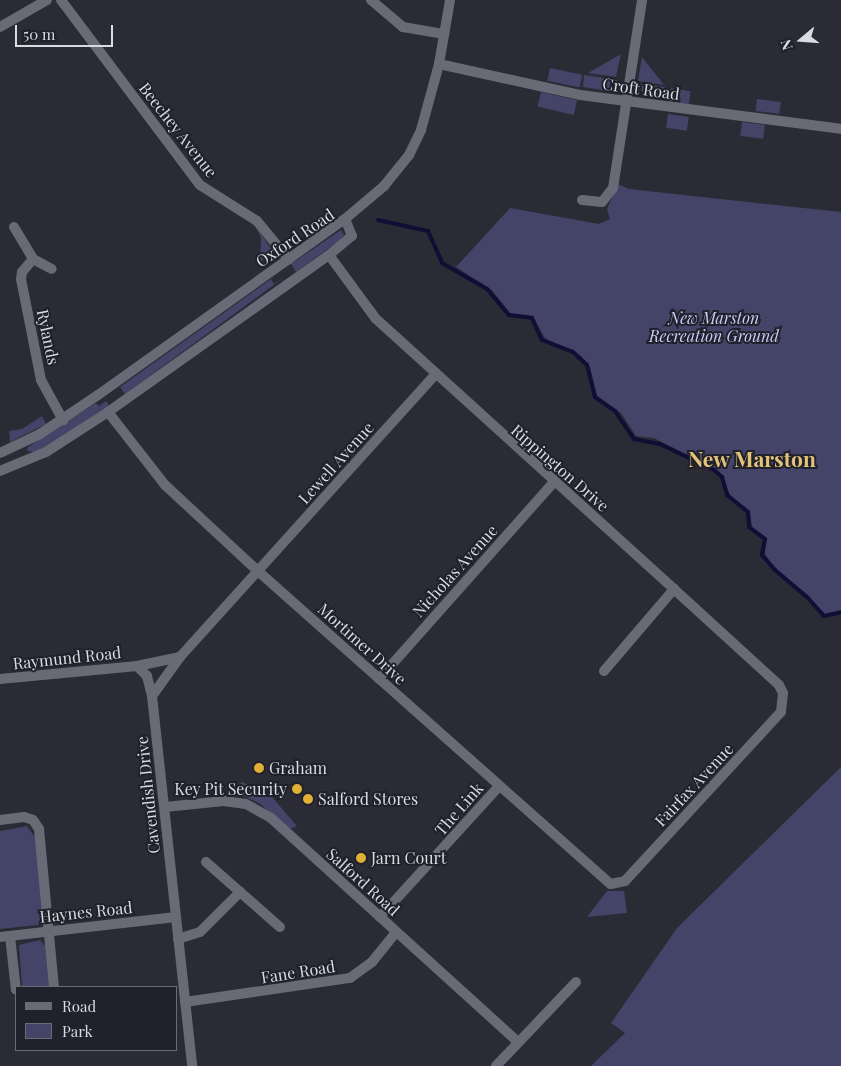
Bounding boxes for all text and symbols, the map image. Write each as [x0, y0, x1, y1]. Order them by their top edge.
scale bar [18, 15, 115, 47]
north arrow [776, 15, 826, 65]
text: 50 m [23, 24, 55, 44]
text: N [776, 37, 797, 53]
street label: Croft Road [601, 74, 681, 104]
street label: Beechey Avenue [135, 78, 221, 182]
street label: Oxford Road [252, 205, 338, 271]
street label: Rylands [33, 307, 63, 367]
park label: New Marston Recreation Ground [649, 308, 779, 346]
street label: Lewell Avenue [294, 418, 378, 508]
street label: Rippington Drive [507, 420, 613, 516]
district label: New Marston [688, 445, 816, 471]
street label: Nicholas Avenue [408, 521, 502, 621]
street label: Mortimer Drive [314, 599, 410, 689]
street label: Raymund Road [12, 643, 122, 673]
street label: Cavendish Drive [132, 735, 164, 855]
street label: Fairfax Avenue [651, 739, 737, 831]
place label: Graham [269, 758, 327, 778]
marker: Graham [253, 762, 265, 774]
place label: Key Pit Security [173, 779, 287, 799]
street label: The Link [431, 779, 487, 839]
marker: Key Pit Security [291, 783, 303, 795]
place label: Salford Stores [318, 789, 418, 809]
marker: Salford Stores [302, 793, 314, 805]
street label: Salford Road [323, 844, 403, 920]
place label: Jarn Court [371, 848, 446, 868]
marker: Jarn Court [355, 852, 367, 864]
street label: Haynes Road [39, 898, 133, 926]
street label: Fane Road [260, 957, 336, 987]
legend [15, 986, 178, 1051]
text: Road [62, 996, 96, 1016]
text: Park [62, 1021, 93, 1041]

